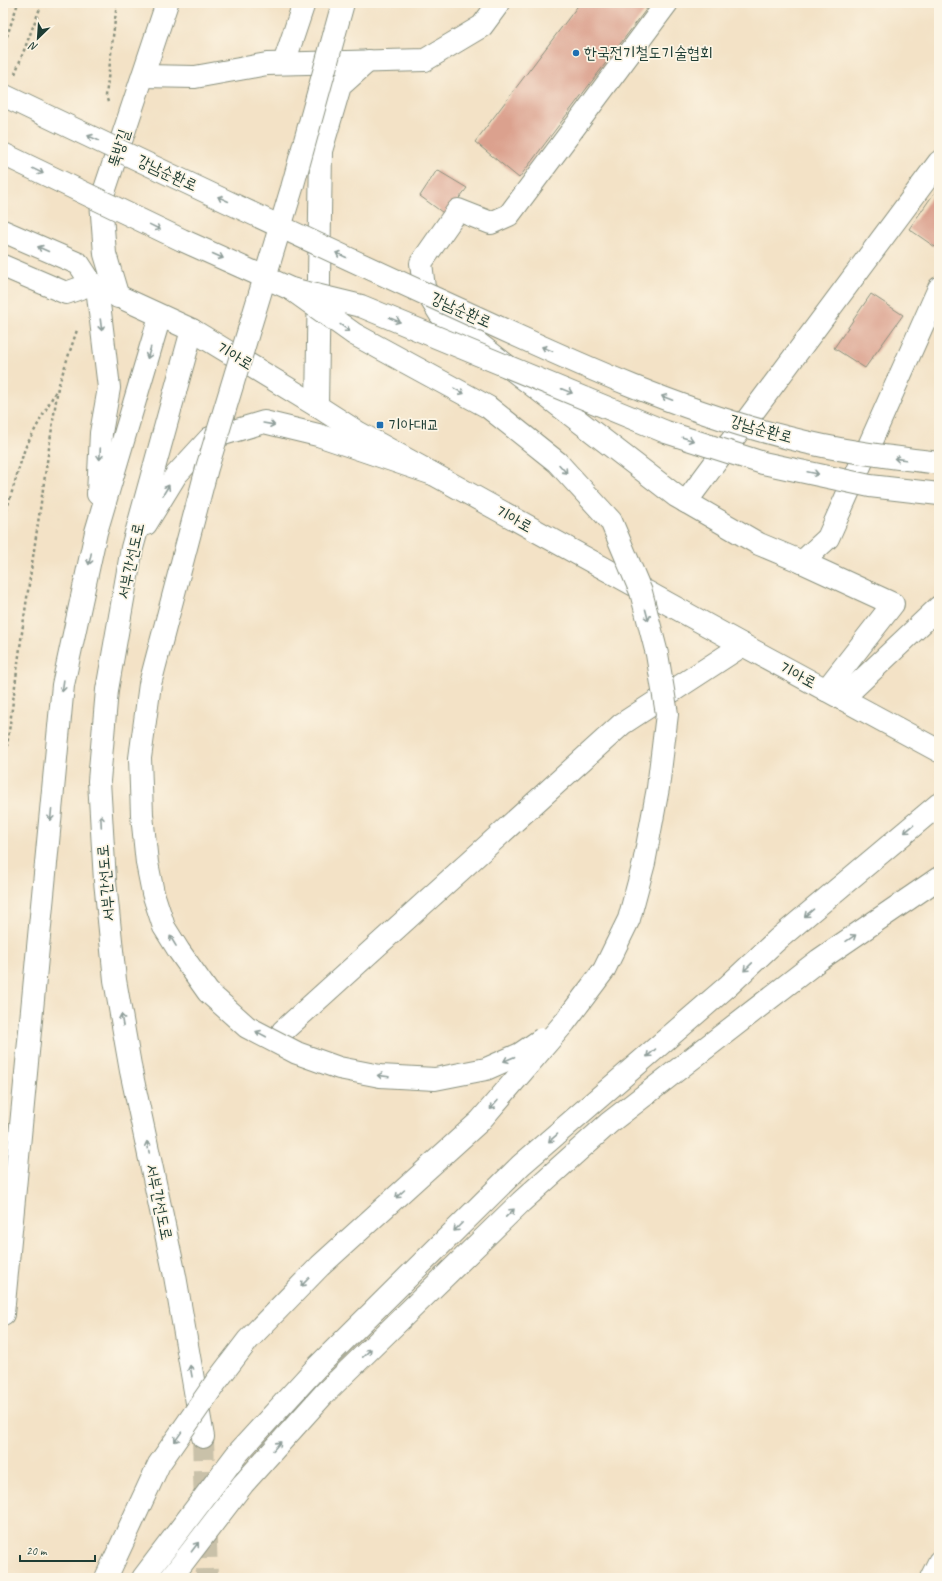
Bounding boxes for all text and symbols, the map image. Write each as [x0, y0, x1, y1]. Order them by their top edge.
north arrow [18, 18, 58, 58]
text: N [26, 38, 40, 55]
place label: 한국전기철도기술협회 [584, 43, 713, 63]
marker: 한국전기철도기술협회 [571, 48, 581, 58]
street label: 뚝방길 [104, 126, 135, 169]
one-way arrow [87, 134, 99, 141]
street label: 강남순환로 [134, 150, 200, 196]
one-way arrow [32, 168, 44, 175]
one-way arrow [218, 195, 230, 202]
one-way arrow [149, 224, 161, 231]
one-way arrow [37, 244, 49, 252]
one-way arrow [335, 251, 347, 258]
one-way arrow [211, 253, 223, 260]
street label: 강남순환로 [428, 288, 494, 332]
one-way arrow [389, 317, 401, 325]
one-way arrow [98, 318, 105, 331]
one-way arrow [340, 324, 351, 332]
street label: 기아로 [213, 337, 257, 375]
one-way arrow [541, 344, 553, 352]
one-way arrow [145, 346, 152, 359]
one-way arrow [453, 388, 465, 396]
one-way arrow [561, 388, 573, 396]
one-way arrow [661, 394, 673, 402]
street label: 강남순환로 [727, 411, 795, 447]
place label: 기아대교 [388, 415, 440, 435]
one-way arrow [262, 420, 275, 428]
marker: 기아대교 [375, 420, 385, 430]
one-way arrow [681, 436, 694, 443]
one-way arrow [96, 447, 104, 460]
one-way arrow [894, 455, 907, 463]
one-way arrow [558, 463, 567, 474]
one-way arrow [806, 470, 819, 478]
one-way arrow [163, 484, 171, 496]
street label: 기아로 [492, 501, 536, 537]
street label: 서부간선도로 [113, 521, 149, 601]
one-way arrow [85, 552, 93, 565]
one-way arrow [643, 608, 651, 621]
street label: 기아로 [776, 657, 820, 693]
one-way arrow [59, 679, 67, 692]
one-way arrow [47, 808, 54, 821]
one-way arrow [98, 815, 105, 828]
one-way arrow [904, 825, 914, 834]
street label: 서부간선도로 [93, 844, 119, 922]
one-way arrow [804, 908, 815, 917]
one-way arrow [845, 934, 857, 942]
one-way arrow [168, 935, 176, 947]
one-way arrow [744, 962, 754, 971]
one-way arrow [118, 1014, 126, 1027]
one-way arrow [255, 1030, 267, 1037]
one-way arrow [646, 1048, 656, 1058]
one-way arrow [504, 1055, 516, 1063]
one-way arrow [377, 1072, 390, 1080]
one-way arrow [490, 1099, 499, 1110]
one-way arrow [548, 1133, 558, 1142]
one-way arrow [143, 1141, 151, 1154]
street label: 서부간선도로 [141, 1162, 177, 1242]
one-way arrow [395, 1189, 405, 1199]
one-way arrow [505, 1208, 515, 1218]
one-way arrow [453, 1222, 463, 1232]
one-way arrow [300, 1277, 309, 1287]
one-way arrow [362, 1348, 372, 1358]
one-way arrow [187, 1365, 195, 1378]
one-way arrow [174, 1431, 182, 1442]
one-way arrow [272, 1442, 281, 1452]
scale bar [20, 1537, 95, 1563]
one-way arrow [190, 1541, 199, 1552]
text: 20 m [26, 1543, 48, 1559]

